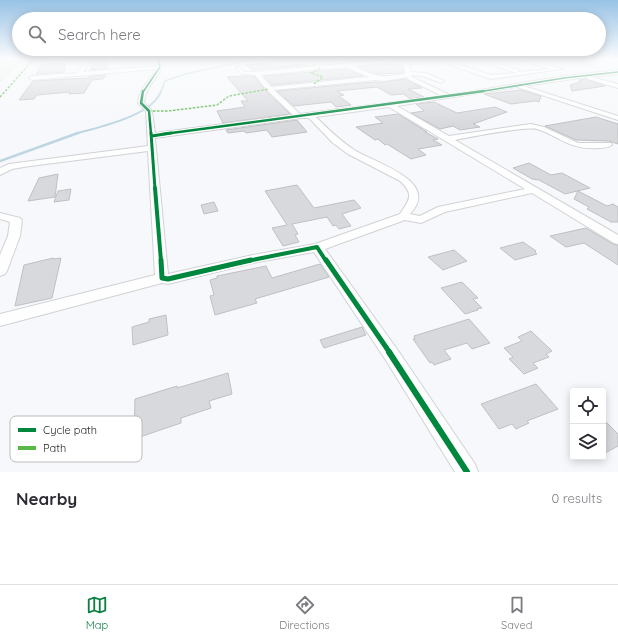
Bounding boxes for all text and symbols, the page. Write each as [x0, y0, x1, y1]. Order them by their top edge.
search box [12, 12, 606, 56]
icon: search [26, 23, 48, 45]
text: Search here [58, 25, 141, 44]
map controls [570, 388, 606, 460]
button: locate [570, 388, 606, 424]
legend [10, 416, 142, 462]
text: Cycle path [43, 423, 97, 437]
button: layers [570, 424, 606, 460]
text: Path [43, 441, 66, 455]
text: Nearby [16, 488, 77, 509]
text: 0 results [551, 490, 602, 506]
tab: Map [86, 594, 108, 632]
tab: Directions [279, 594, 330, 632]
tab: Saved [501, 594, 532, 632]

